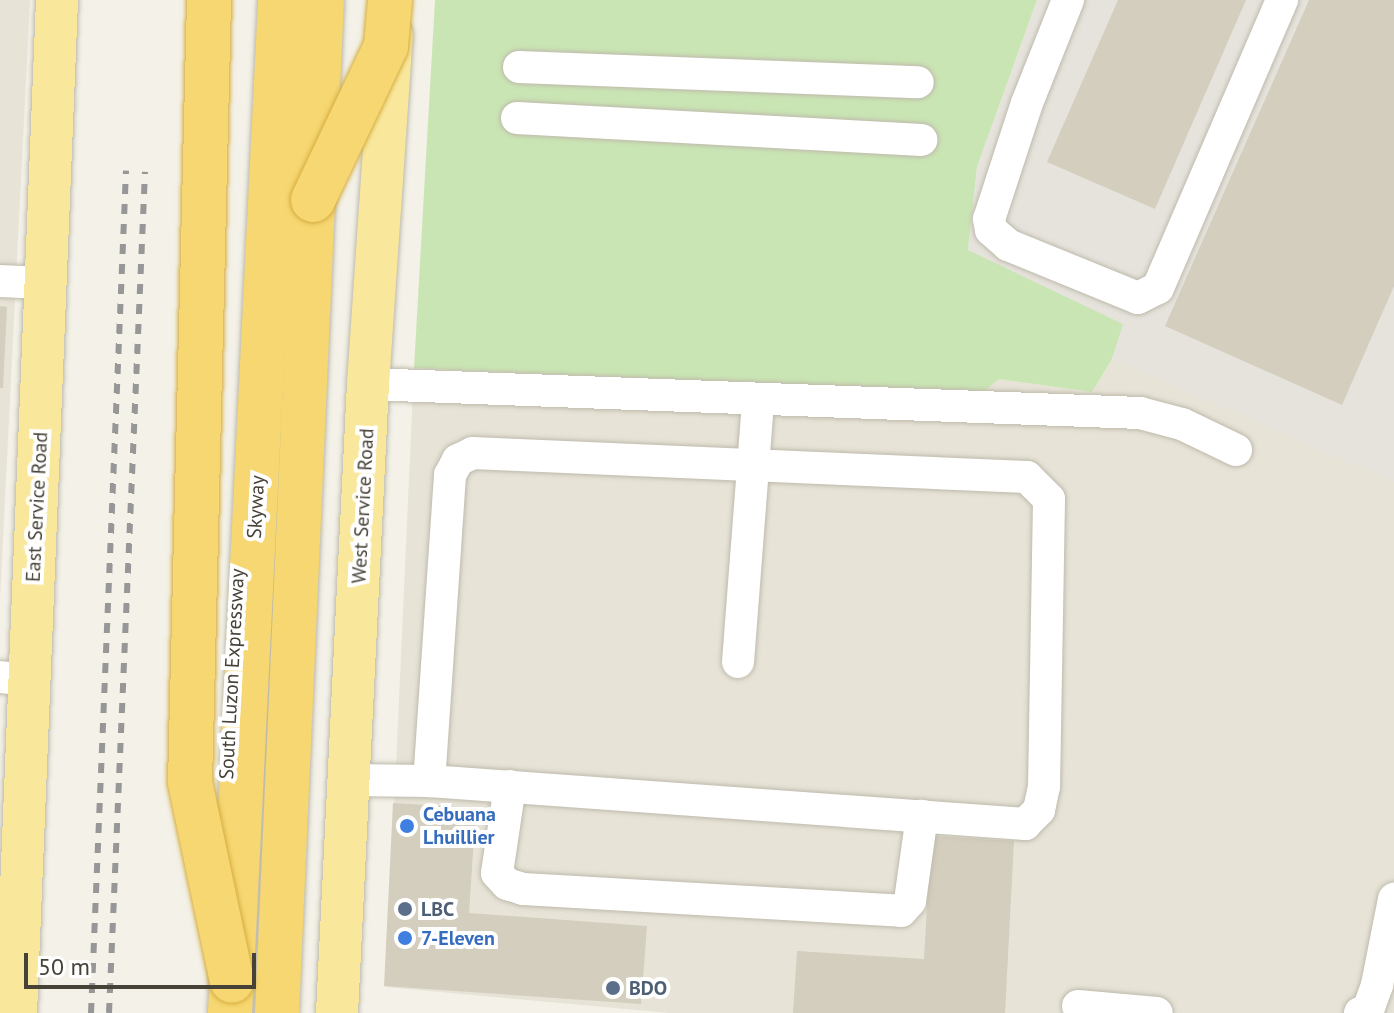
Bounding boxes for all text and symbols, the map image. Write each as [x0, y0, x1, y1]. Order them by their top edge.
street label: West Service Road [347, 428, 379, 584]
street label: East Service Road [21, 431, 53, 583]
street label: Skyway [242, 475, 270, 539]
street label: South Luzon Expressway [214, 568, 250, 780]
place label: Cebuana Lhuillier [423, 802, 496, 849]
marker: Cebuana Lhuillier [398, 817, 416, 835]
place label: LBC [421, 897, 454, 921]
marker: LBC [396, 900, 414, 918]
place label: 7-Eleven [421, 926, 495, 950]
marker: 7-Eleven [396, 929, 414, 947]
scale bar [28, 937, 260, 987]
text: 50 m [38, 951, 90, 982]
place label: BDO [629, 976, 667, 1000]
marker: BDO [604, 979, 622, 997]

